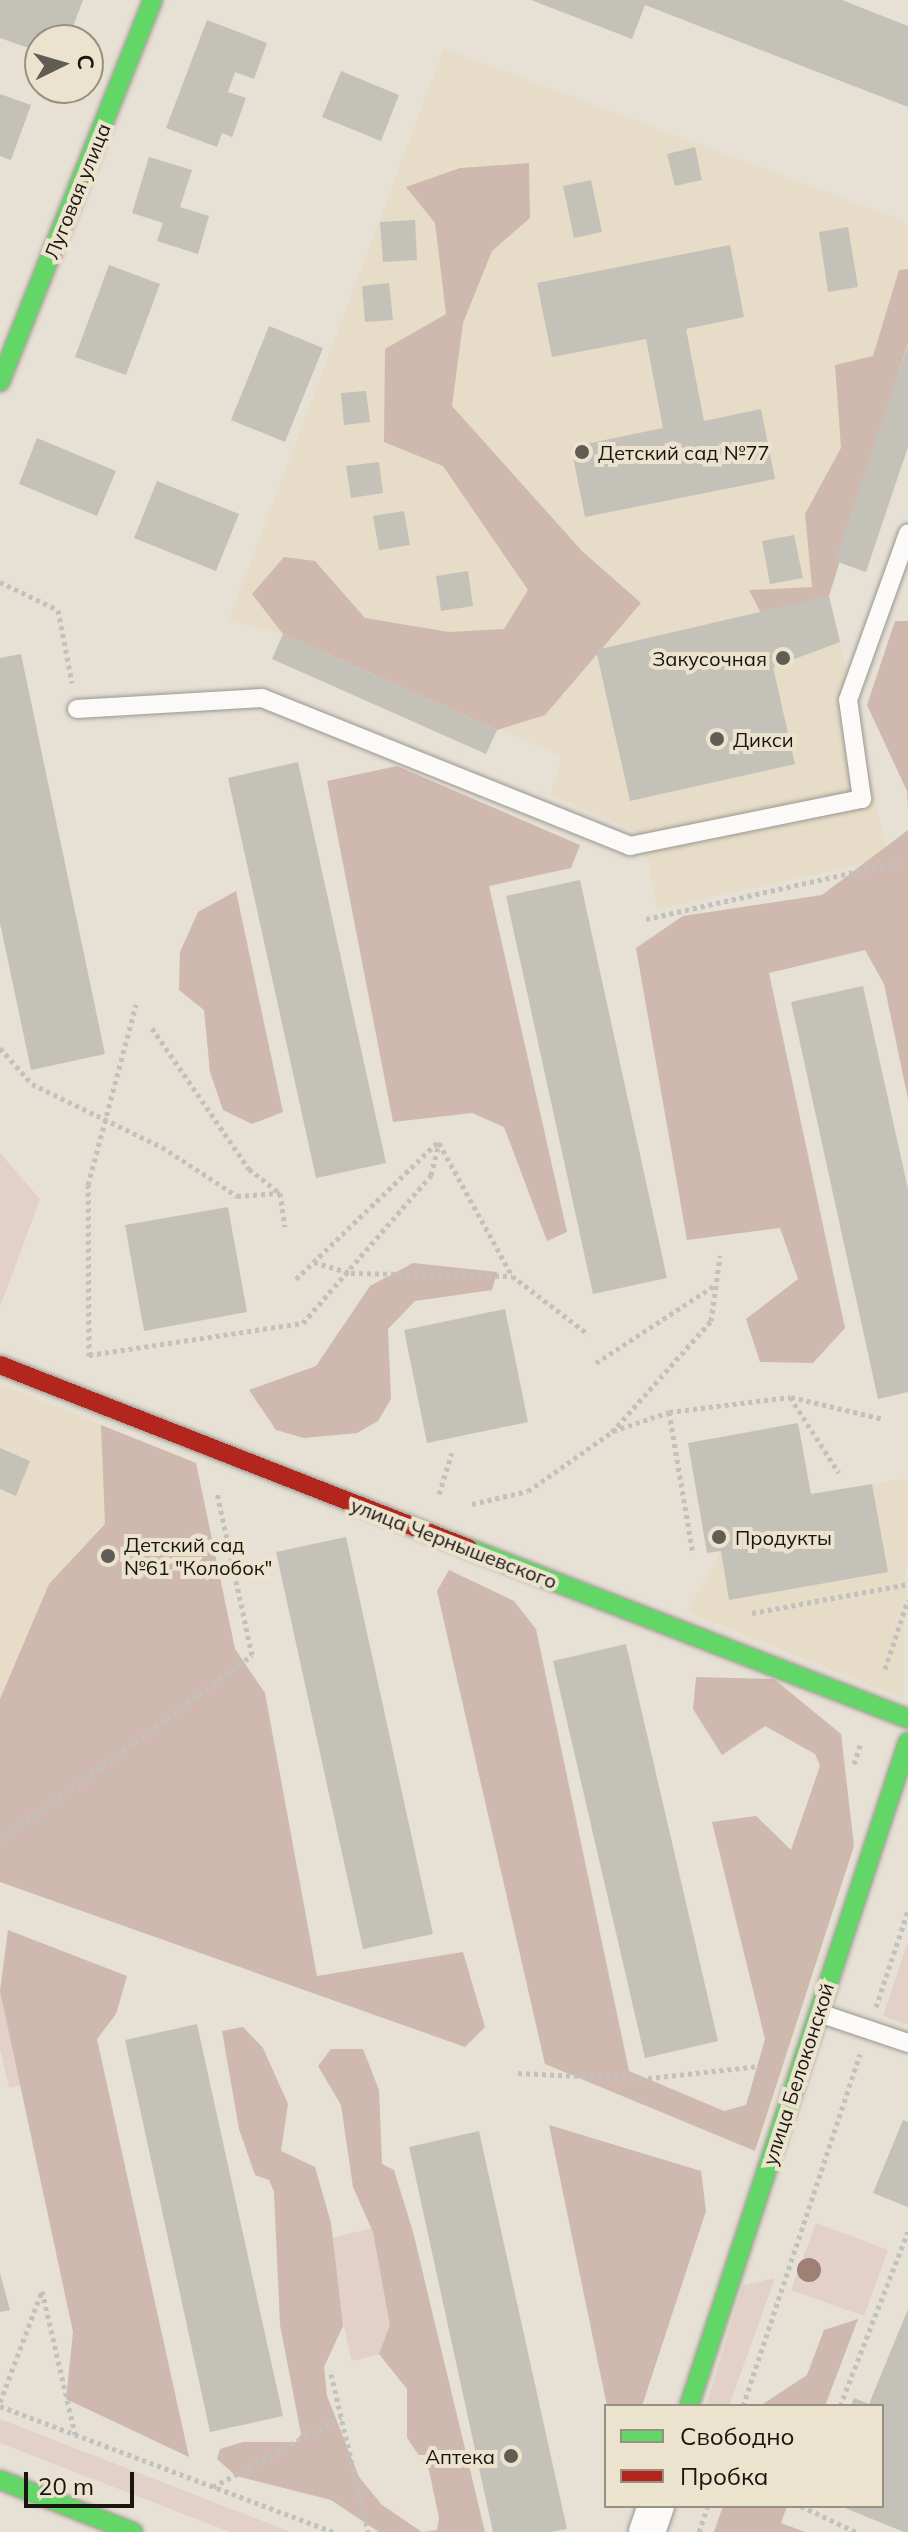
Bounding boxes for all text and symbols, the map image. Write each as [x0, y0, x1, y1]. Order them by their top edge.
north arrow [24, 24, 104, 104]
text: С [71, 53, 101, 71]
street label: Луговая улица [39, 120, 115, 262]
place label: Детский сад №77 [598, 440, 769, 464]
marker: Детский сад №77 [573, 443, 591, 461]
place label: Закусочная [652, 646, 767, 670]
marker: Закусочная [774, 649, 792, 667]
place label: Дикси [733, 727, 794, 751]
marker: Дикси [708, 730, 726, 748]
street label: улица Чернышевского [347, 1493, 561, 1593]
place label: Продукты [735, 1525, 832, 1549]
marker: Продукты [710, 1528, 728, 1546]
place label: Детский сад №61 "Колобок" [124, 1532, 272, 1579]
marker: Детский сад №61 "Колобок" [99, 1547, 117, 1565]
street label: улица Белоконской [757, 1980, 839, 2168]
legend [604, 2404, 884, 2508]
text: Свободно [680, 2421, 795, 2451]
place label: Аптека [425, 2444, 495, 2468]
marker: Аптека [502, 2447, 520, 2465]
scale bar [28, 2456, 138, 2506]
text: Пробка [680, 2461, 768, 2491]
text: 20 m [38, 2471, 94, 2501]

